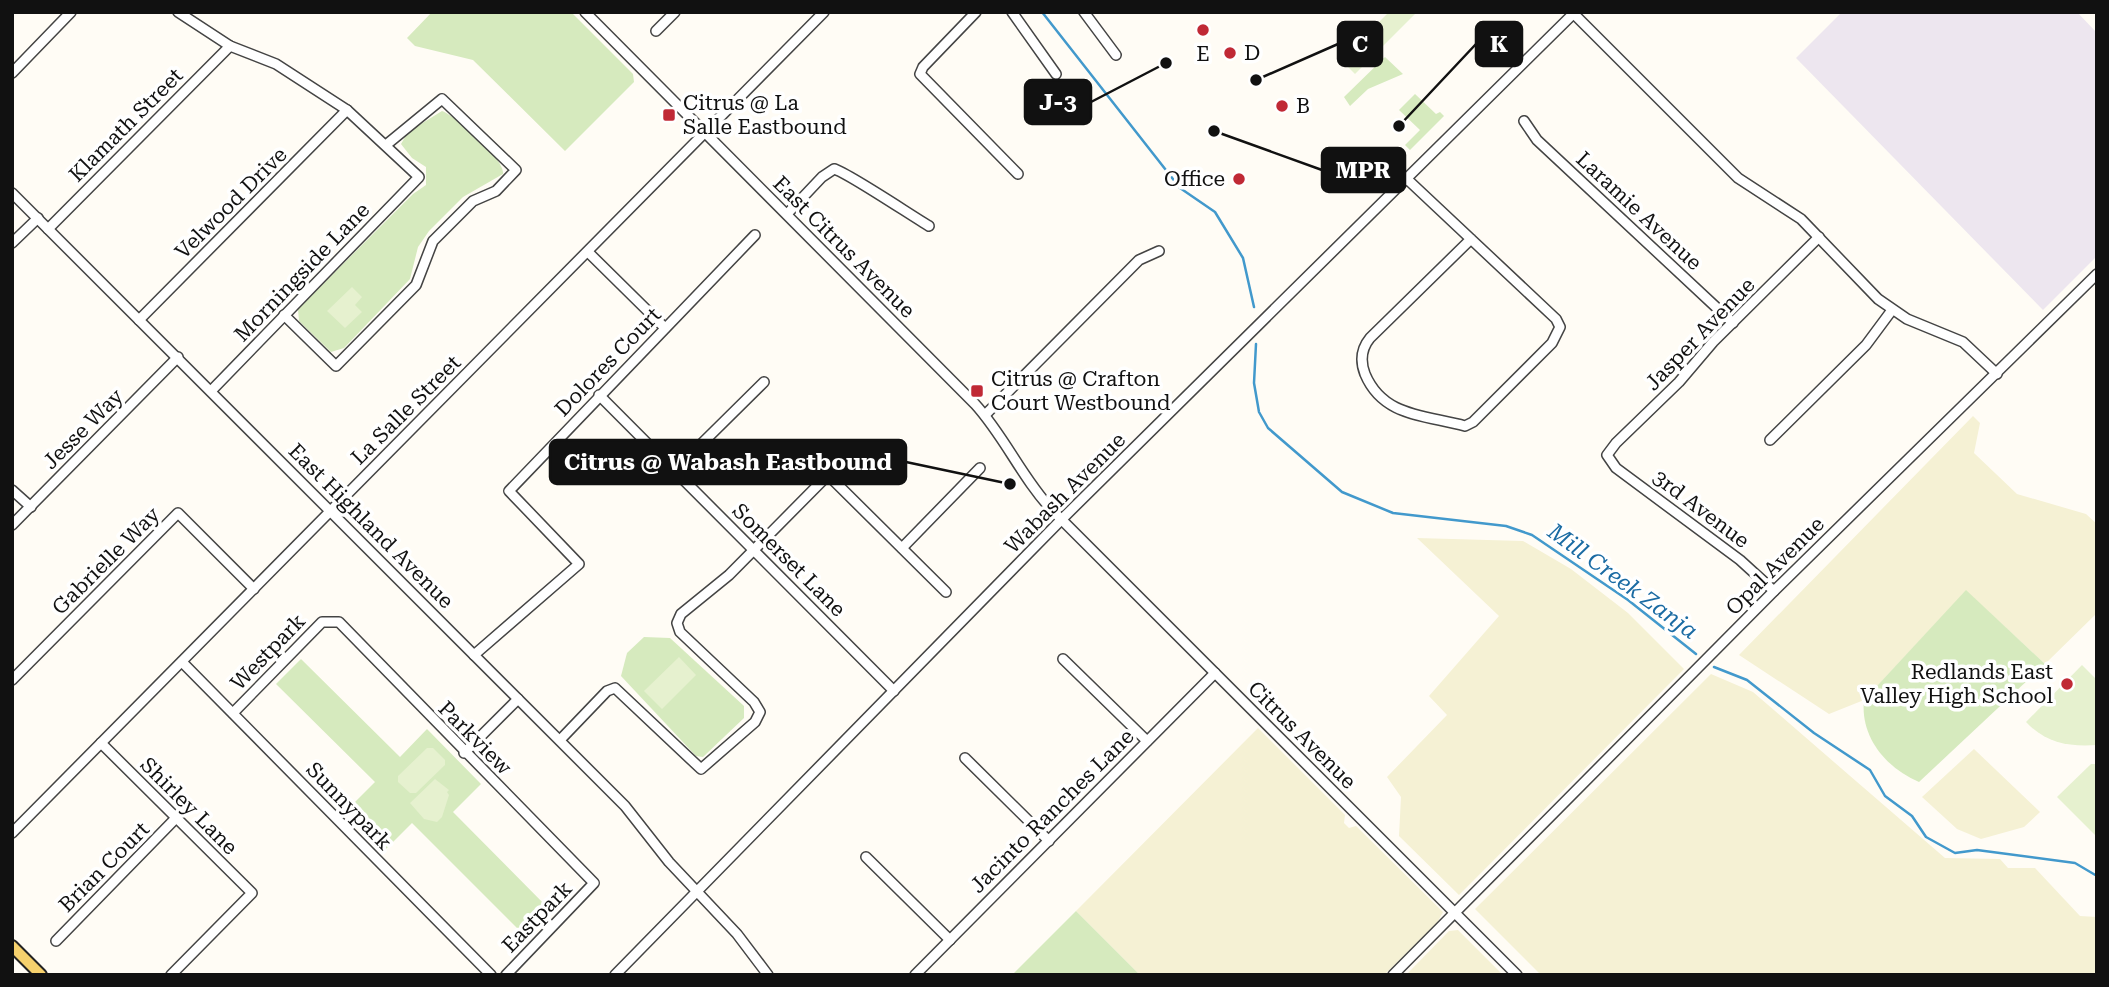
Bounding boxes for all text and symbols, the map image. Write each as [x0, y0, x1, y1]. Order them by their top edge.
marker: E [1195, 22, 1211, 38]
callout: C [1338, 22, 1382, 66]
callout: K [1476, 22, 1522, 66]
text: C [1352, 31, 1368, 58]
text: K [1490, 31, 1508, 58]
place label: D [1244, 41, 1260, 65]
place label: E [1196, 42, 1210, 66]
marker: D [1222, 45, 1238, 61]
street label: Klamath Street [64, 63, 188, 187]
callout: J-3 [1025, 80, 1091, 124]
text: J-3 [1039, 89, 1077, 116]
place label: Citrus @ La Salle Eastbound [683, 91, 847, 139]
place label: B [1296, 94, 1310, 118]
marker: B [1274, 98, 1290, 114]
marker: Citrus @ La Salle Eastbound [661, 107, 677, 123]
street label: Velwood Drive [170, 142, 292, 264]
street label: Laramie Avenue [1571, 147, 1707, 275]
callout: MPR [1322, 148, 1405, 192]
text: MPR [1335, 157, 1391, 184]
place label: Office [1164, 167, 1225, 191]
street label: East Citrus Avenue [768, 171, 920, 323]
marker: Office [1231, 171, 1247, 187]
street label: Morningside Lane [230, 198, 374, 346]
street label: Jasper Avenue [1640, 273, 1760, 395]
street label: Dolores Court [550, 303, 666, 421]
street label: La Salle Street [346, 350, 466, 470]
place label: Citrus @ Crafton Court Westbound [991, 367, 1171, 415]
marker: Citrus @ Crafton Court Westbound [969, 383, 985, 399]
street label: Jesse Way [38, 384, 128, 474]
street label: Wabash Avenue [1000, 428, 1130, 558]
street label: East Highland Avenue [284, 439, 458, 613]
callout: Citrus @ Wabash Eastbound [550, 440, 906, 484]
text: Citrus @ Wabash Eastbound [564, 449, 892, 476]
street label: 3rd Avenue [1648, 465, 1754, 553]
street label: Somerset Lane [728, 499, 850, 621]
street label: Gabrielle Way [47, 502, 165, 620]
street label: Opal Avenue [1721, 512, 1829, 620]
water label: Mill Creek Zanja [1542, 518, 1703, 645]
street label: Westpark [226, 609, 310, 695]
place label: Redlands East Valley High School [1860, 660, 2054, 708]
street label: Citrus Avenue [1243, 676, 1361, 794]
marker: Redlands East Valley High School [2059, 676, 2075, 692]
street label: Parkview [433, 696, 517, 780]
street label: Jacinto Ranches Lane [965, 724, 1139, 898]
street label: Shirley Lane [136, 753, 242, 859]
street label: Sunnypark [301, 757, 397, 855]
street label: Brian Court [54, 817, 154, 917]
street label: Eastpark [497, 876, 577, 958]

